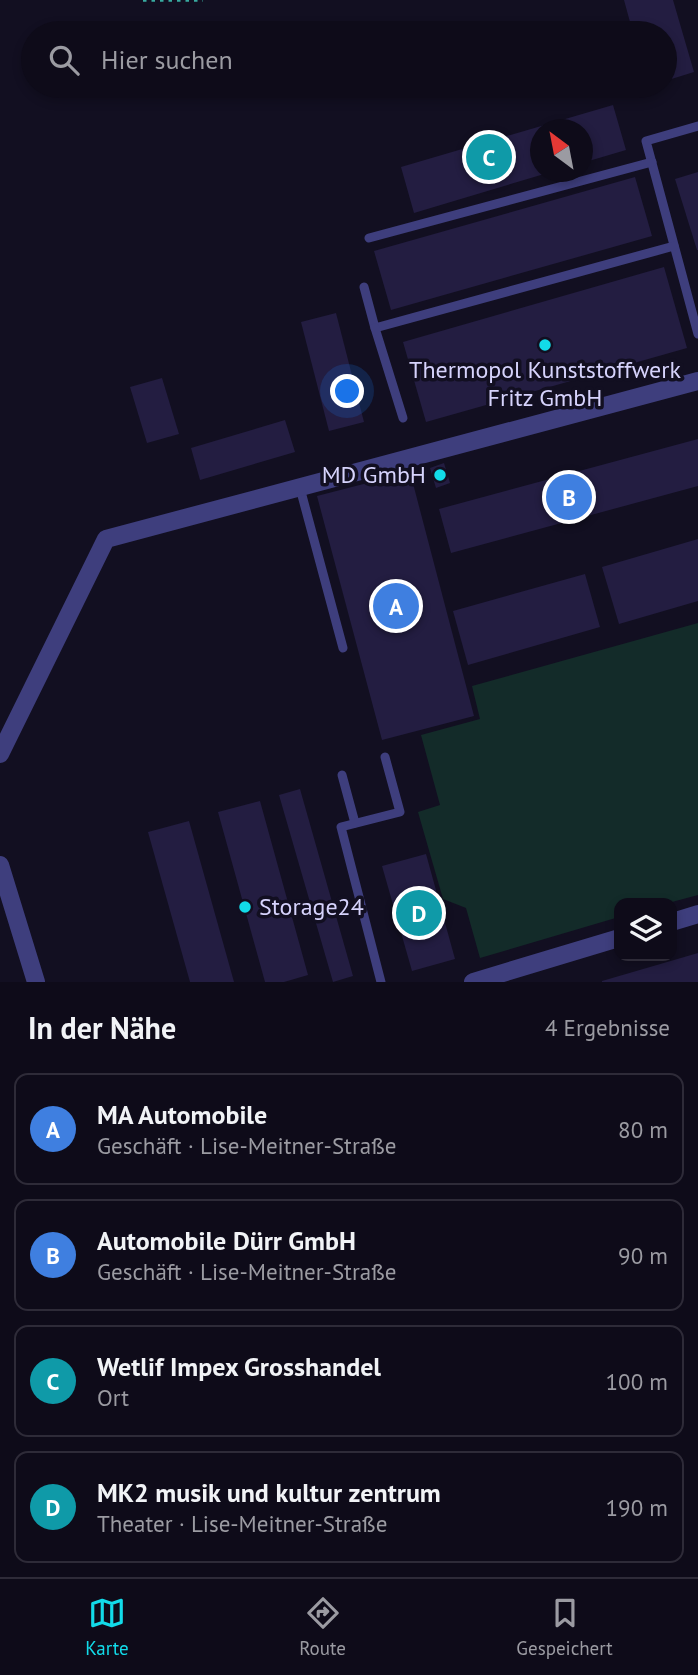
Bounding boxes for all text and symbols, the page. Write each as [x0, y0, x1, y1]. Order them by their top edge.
search box [21, 21, 677, 98]
icon: search [45, 41, 83, 79]
text: Hier suchen [101, 43, 233, 76]
north arrow [530, 119, 593, 182]
pin: C [466, 131, 512, 183]
marker: Thermopol Kunststoffwerk Fritz GmbH [537, 337, 553, 353]
place label: Thermopol Kunststoffwerk Fritz GmbH [409, 354, 681, 413]
your location [330, 374, 364, 408]
place label: MD GmbH [322, 459, 426, 490]
marker: MD GmbH [432, 467, 448, 483]
pin: B [546, 471, 592, 523]
pin: A [373, 580, 419, 632]
pin: D [396, 887, 442, 939]
place label: Storage24 [259, 891, 364, 922]
map controls [614, 898, 677, 961]
button: layers [614, 898, 677, 961]
marker: Storage24 [237, 899, 253, 915]
text: In der Nähe [28, 1008, 176, 1047]
text: 4 Ergebnisse [545, 1013, 670, 1042]
text: MA Automobile [97, 1098, 267, 1131]
text: A [46, 1115, 60, 1144]
text: 80 m [618, 1115, 668, 1144]
text: Geschäft · Lise-Meitner-Straße [97, 1131, 396, 1160]
text: Automobile Dürr GmbH [97, 1224, 356, 1257]
text: B [46, 1241, 60, 1270]
text: 90 m [618, 1241, 668, 1270]
text: Geschäft · Lise-Meitner-Straße [97, 1257, 396, 1286]
text: Wetlif Impex Grosshandel [97, 1350, 381, 1383]
text: C [47, 1367, 59, 1396]
text: 100 m [606, 1367, 668, 1396]
text: Ort [97, 1383, 129, 1412]
text: MK2 musik und kultur zentrum [97, 1476, 441, 1509]
text: D [46, 1493, 60, 1522]
text: 190 m [606, 1493, 668, 1522]
text: Theater · Lise-Meitner-Straße [97, 1509, 387, 1538]
tab: Karte [85, 1594, 129, 1660]
tab: Route [299, 1594, 346, 1660]
tab: Gespeichert [516, 1594, 613, 1660]

